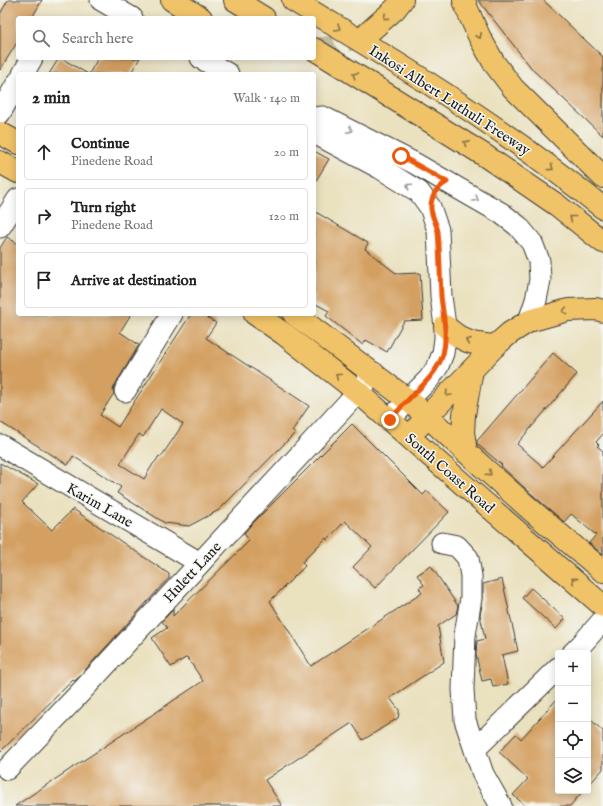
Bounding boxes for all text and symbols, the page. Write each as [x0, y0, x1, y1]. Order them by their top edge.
one-way arrow [384, 12, 391, 19]
search box [16, 16, 316, 60]
one-way arrow [334, 23, 341, 30]
icon: search [30, 27, 52, 49]
text: Search here [62, 29, 133, 48]
one-way arrow [474, 32, 482, 39]
street label: Inkosi Albert Luthuli Freeway [365, 41, 535, 160]
one-way arrow [352, 72, 359, 79]
text: 2 min [32, 88, 70, 109]
text: Walk · 140 m [233, 90, 300, 107]
one-way arrow [345, 125, 353, 133]
text: Continue [71, 134, 129, 153]
icon: ahead [33, 141, 55, 163]
one-way arrow [463, 141, 470, 148]
text: 20 m [274, 144, 299, 161]
route start [392, 147, 410, 165]
text: Pinedene Road [71, 153, 153, 170]
one-way arrow [547, 164, 554, 171]
one-way arrow [406, 183, 413, 190]
one-way arrow [472, 194, 479, 201]
text: Turn right [71, 198, 136, 217]
icon: right [33, 205, 55, 227]
text: 120 m [269, 208, 299, 225]
one-way arrow [570, 215, 577, 222]
text: Pinedene Road [71, 217, 153, 234]
icon: arrive [33, 269, 55, 291]
text: Arrive at destination [71, 271, 197, 290]
one-way arrow [562, 307, 569, 315]
one-way arrow [464, 338, 472, 346]
one-way arrow [335, 373, 342, 380]
one-way arrow [445, 389, 453, 397]
route end [381, 411, 399, 429]
street label: South Coast Road [401, 429, 499, 518]
one-way arrow [484, 468, 492, 475]
street label: Karim Lane [63, 479, 137, 532]
street label: Hulett Lane [159, 538, 226, 607]
one-way arrow [571, 578, 578, 585]
map controls [555, 650, 591, 794]
button: + [555, 650, 591, 686]
button: − [555, 686, 591, 722]
button: locate [555, 722, 591, 758]
button: layers [555, 758, 591, 794]

